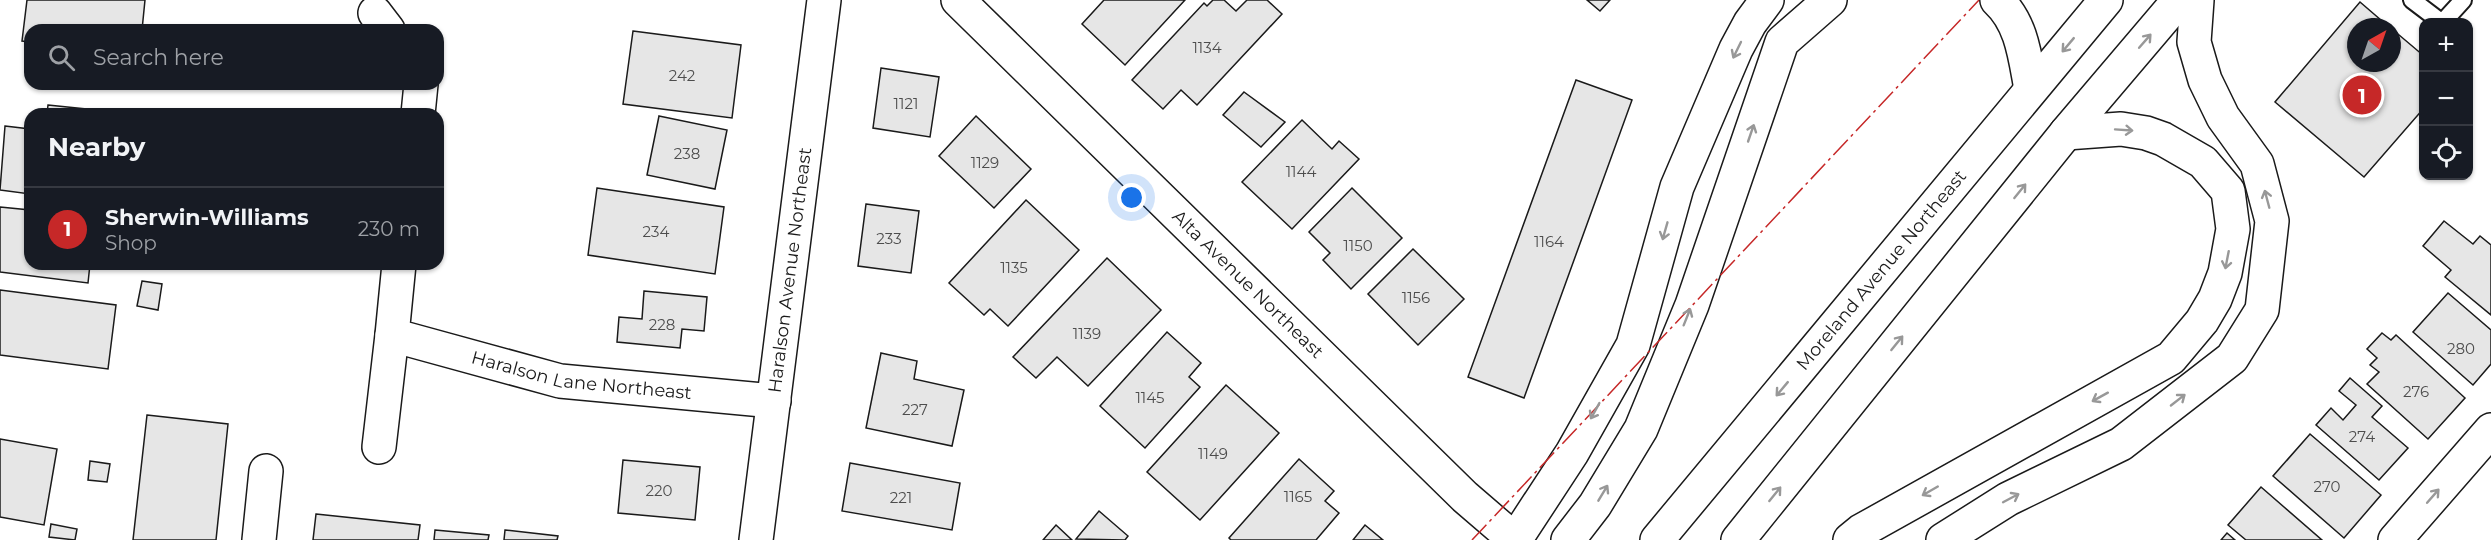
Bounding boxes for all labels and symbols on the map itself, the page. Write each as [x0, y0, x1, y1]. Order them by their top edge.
north arrow [2347, 18, 2401, 72]
one-way arrow [2138, 34, 2152, 49]
one-way arrow [2061, 37, 2075, 52]
house number: 1134 [1192, 38, 1222, 57]
one-way arrow [1730, 40, 1742, 58]
house number: 242 [669, 66, 695, 85]
pin: 1 [2342, 72, 2382, 118]
house number: 1121 [894, 94, 918, 113]
one-way arrow [1746, 124, 1757, 143]
one-way arrow [2114, 125, 2133, 136]
house number: 238 [674, 144, 700, 163]
street label: Haralson Avenue Northeast [764, 146, 816, 394]
house number: 1129 [971, 153, 999, 172]
house number: 1144 [1286, 162, 1316, 181]
street label: Moreland Avenue Northeast [1792, 165, 1971, 375]
your location [1117, 183, 1146, 212]
one-way arrow [2013, 183, 2026, 199]
one-way arrow [2260, 190, 2272, 209]
street label: Alta Avenue Northeast [1168, 205, 1328, 363]
one-way arrow [1659, 221, 1670, 240]
house number: 234 [643, 222, 670, 241]
house number: 233 [876, 229, 902, 248]
house number: 1164 [1534, 232, 1564, 251]
house number: 1150 [1343, 236, 1373, 255]
one-way arrow [2221, 250, 2232, 270]
house number: 1135 [1000, 258, 1028, 277]
house number: 1156 [1402, 288, 1430, 307]
one-way arrow [1682, 309, 1693, 327]
house number: 228 [649, 315, 675, 334]
house number: 1139 [1073, 324, 1101, 343]
one-way arrow [1891, 335, 1904, 351]
house number: 280 [2447, 339, 2475, 358]
street label: Haralson Lane Northeast [469, 346, 693, 404]
one-way arrow [1776, 381, 1789, 397]
house number: 276 [2403, 382, 2429, 401]
house number: 1145 [1135, 388, 1165, 407]
one-way arrow [2092, 392, 2110, 403]
one-way arrow [2170, 393, 2186, 406]
house number: 227 [902, 400, 928, 419]
one-way arrow [1589, 402, 1600, 420]
house number: 274 [2349, 427, 2375, 446]
house number: 1149 [1198, 444, 1228, 463]
house number: 270 [2314, 477, 2341, 496]
house number: 220 [646, 481, 673, 500]
one-way arrow [1597, 485, 1609, 502]
one-way arrow [1922, 485, 1939, 497]
house number: 1165 [1284, 487, 1312, 506]
one-way arrow [1768, 487, 1781, 503]
house number: 221 [890, 488, 912, 507]
one-way arrow [2426, 489, 2440, 504]
one-way arrow [2001, 492, 2019, 503]

